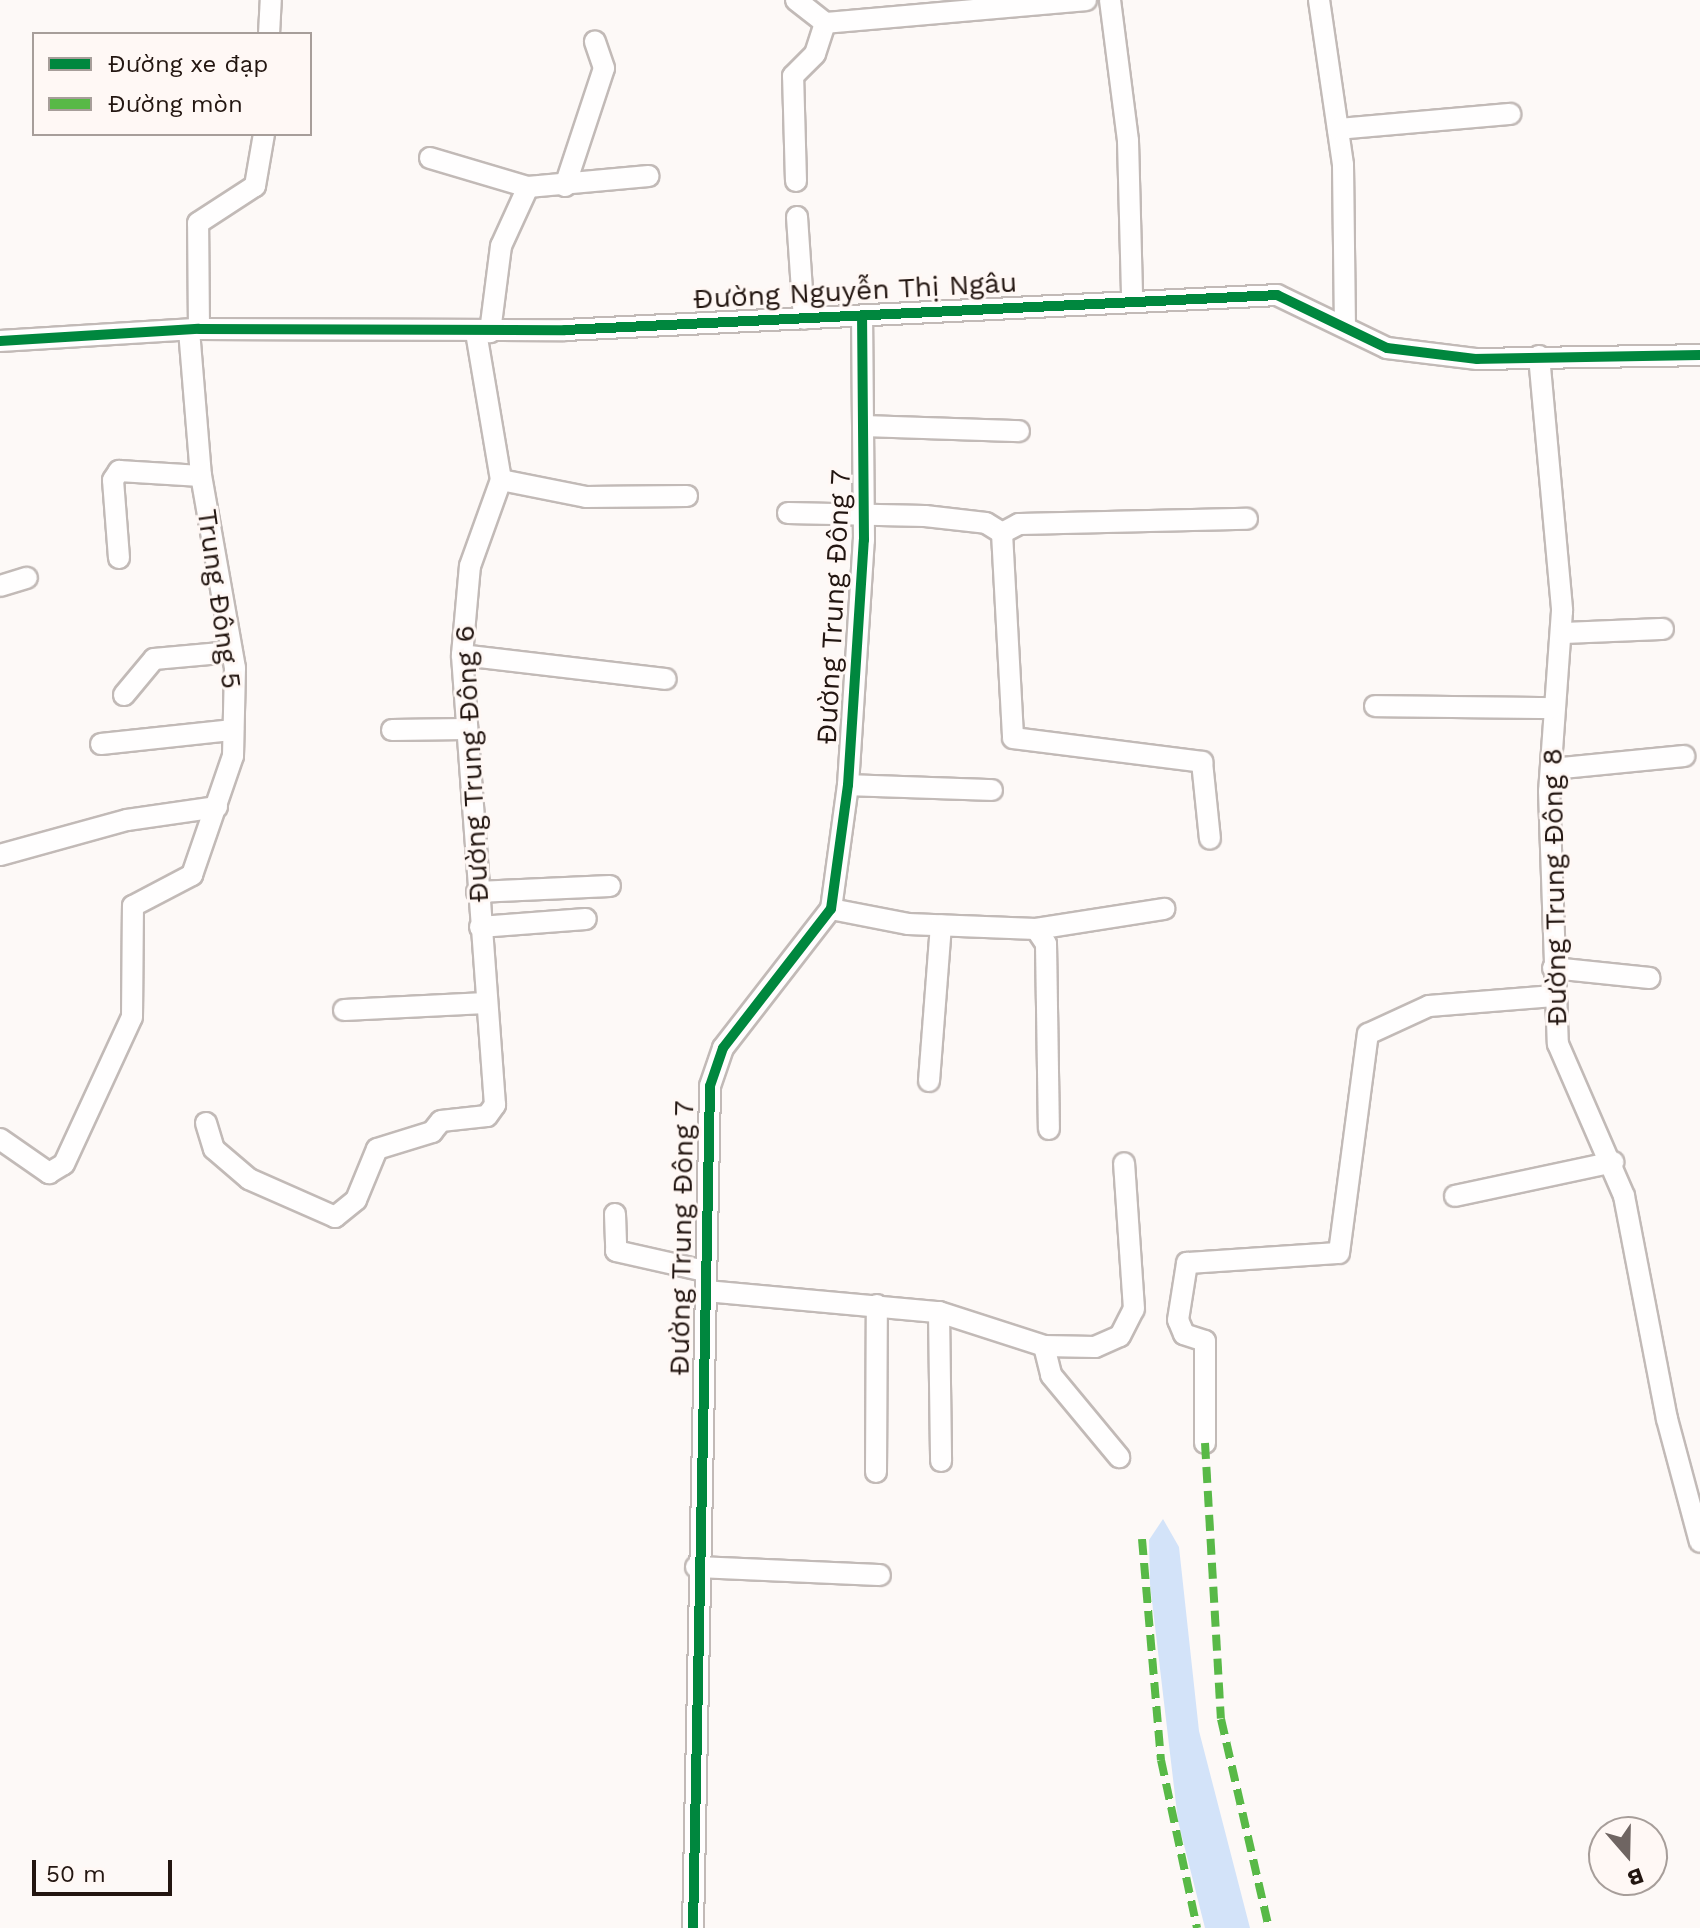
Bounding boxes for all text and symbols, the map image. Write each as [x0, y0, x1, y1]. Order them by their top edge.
legend [32, 32, 312, 136]
text: Đường xe đạp [108, 50, 268, 78]
text: Đường mòn [108, 90, 243, 118]
street label: Đường Nguyễn Thị Ngâu [692, 266, 1018, 316]
street label: Đường Trung Đông 7 [810, 468, 858, 746]
street label: Trung Đông 5 [190, 507, 248, 691]
street label: Đường Trung Đông 6 [448, 624, 496, 904]
street label: Đường Trung Đông 8 [1536, 748, 1574, 1026]
street label: Đường Trung Đông 7 [663, 1099, 701, 1377]
north arrow [1588, 1816, 1668, 1896]
scale bar [36, 1844, 176, 1894]
text: 50 m [46, 1860, 106, 1888]
text: B [1624, 1863, 1647, 1891]

